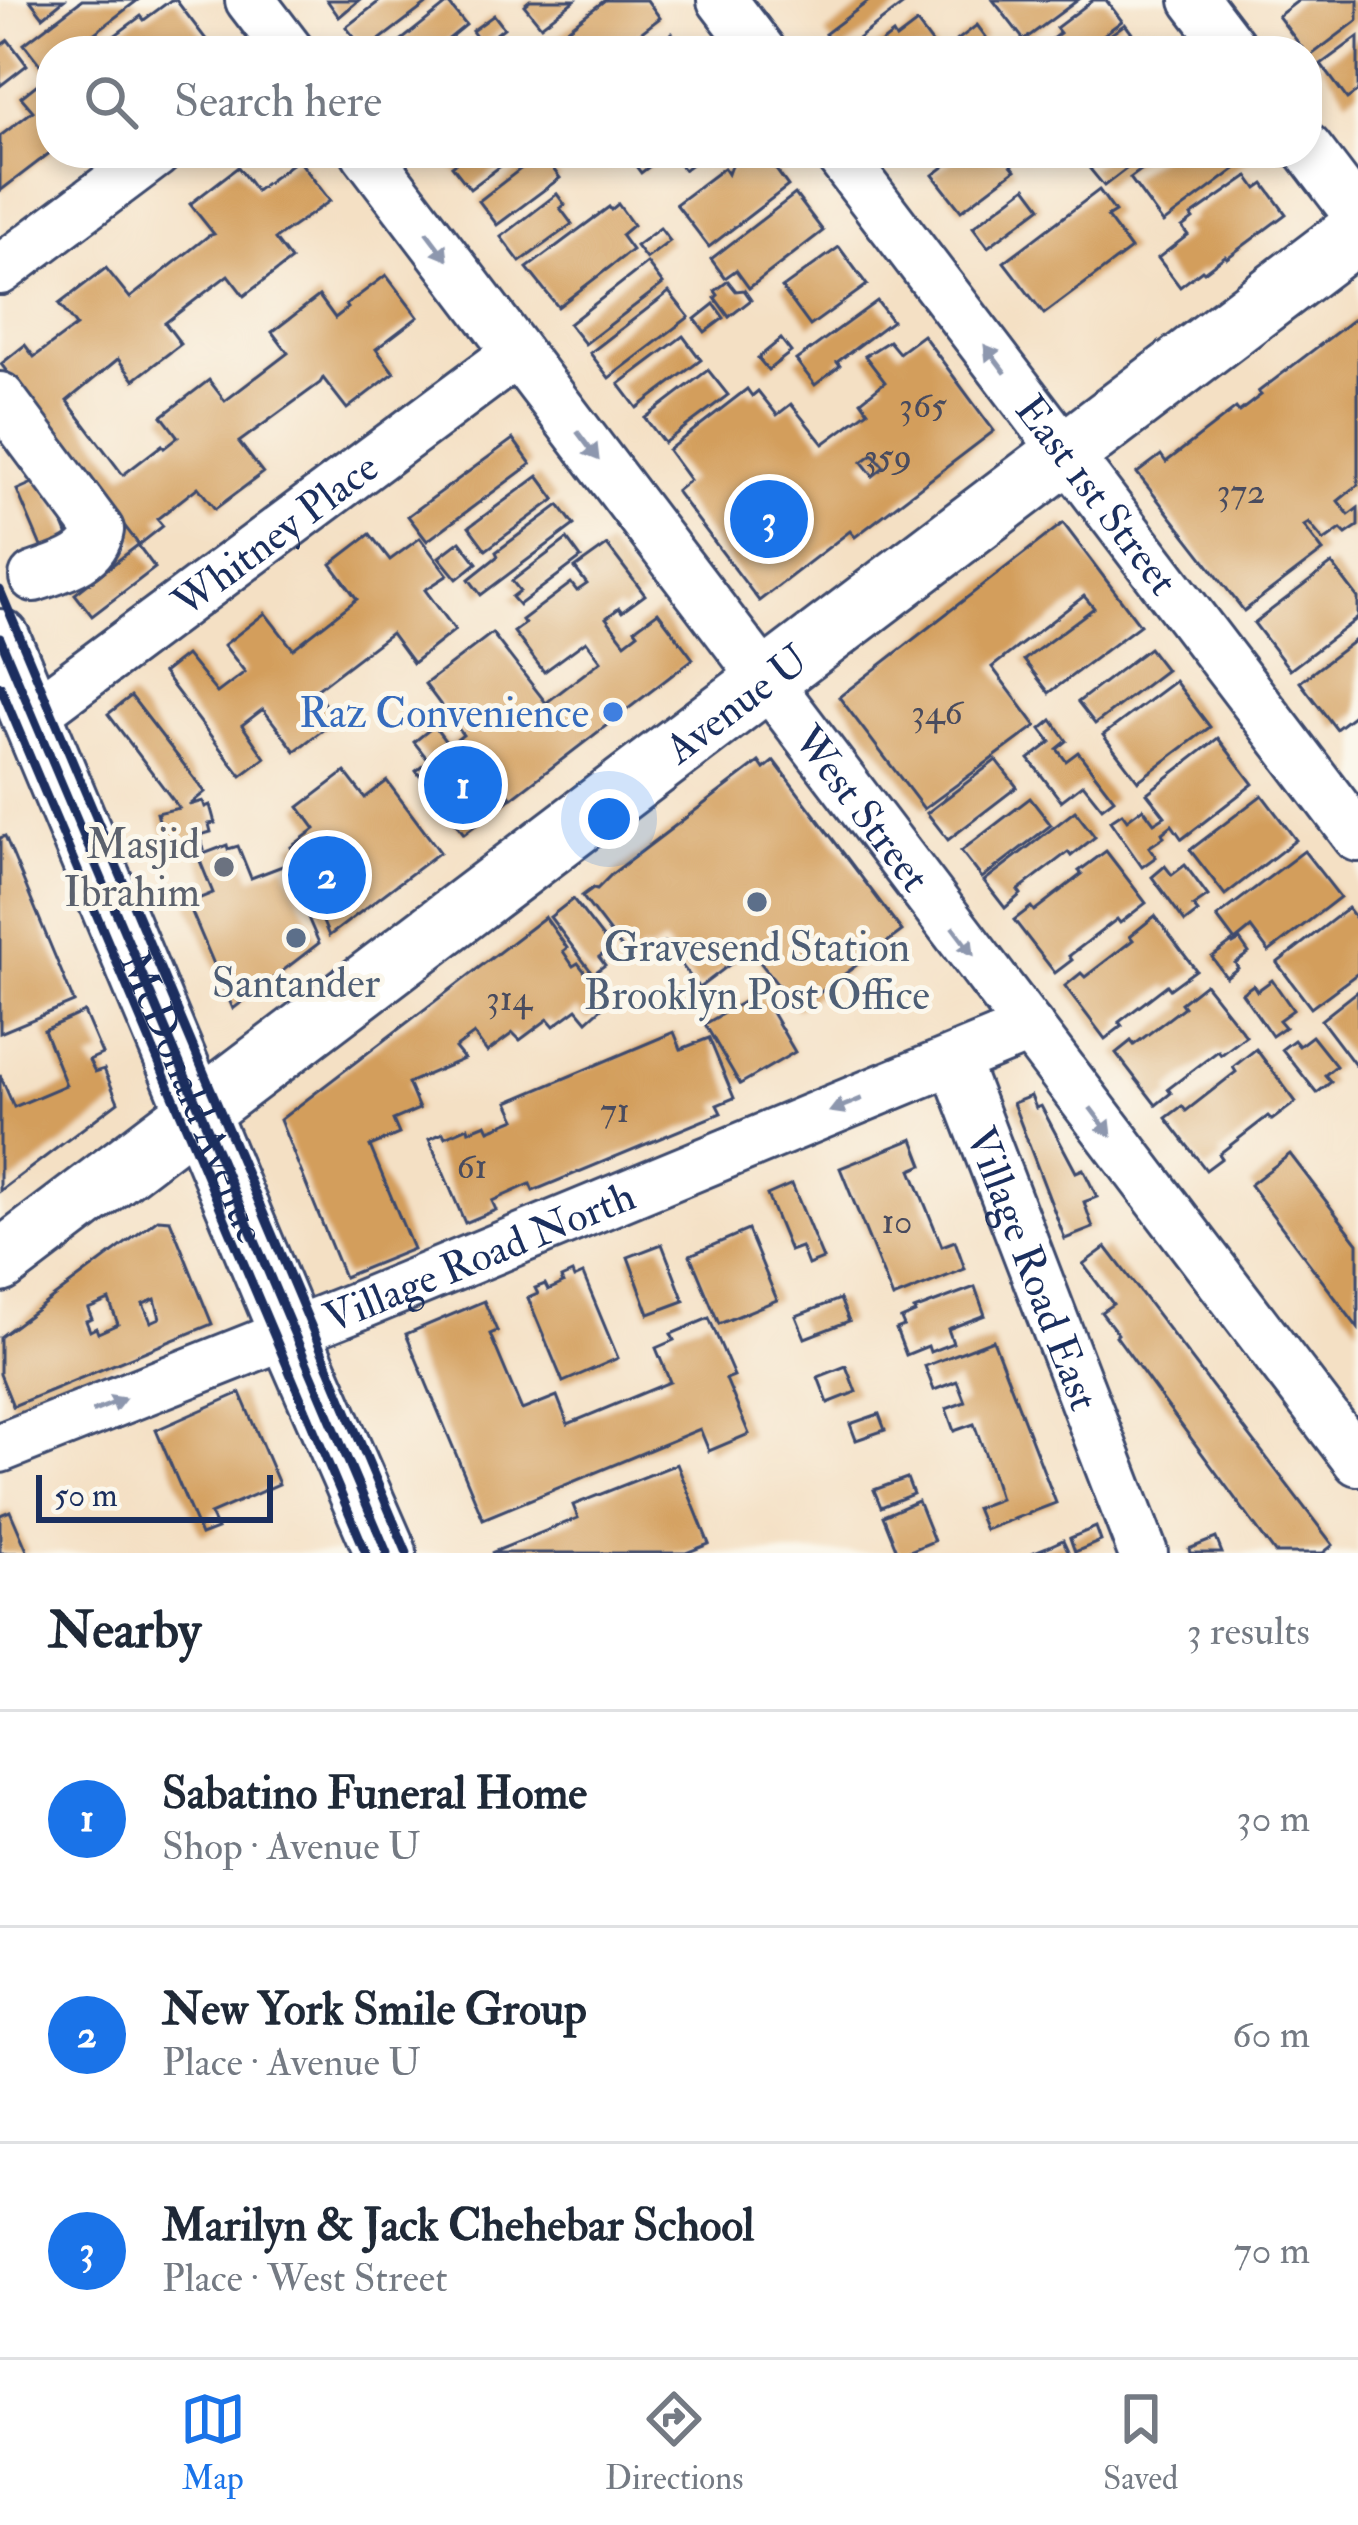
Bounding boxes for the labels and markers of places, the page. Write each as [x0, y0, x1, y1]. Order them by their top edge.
pin: 3 [730, 474, 808, 564]
place label: Raz Convenience [299, 688, 589, 740]
marker: Raz Convenience [600, 699, 626, 725]
pin: 1 [424, 740, 502, 830]
place label: Masjid Ibrahim [64, 819, 200, 919]
pin: 2 [288, 830, 366, 920]
marker: Masjid Ibrahim [211, 854, 237, 880]
marker: Gravesend Station Brooklyn Post Office [744, 889, 770, 915]
place label: Gravesend Station Brooklyn Post Office [584, 922, 930, 1022]
marker: Santander [283, 925, 309, 951]
place label: Santander [212, 958, 381, 1010]

